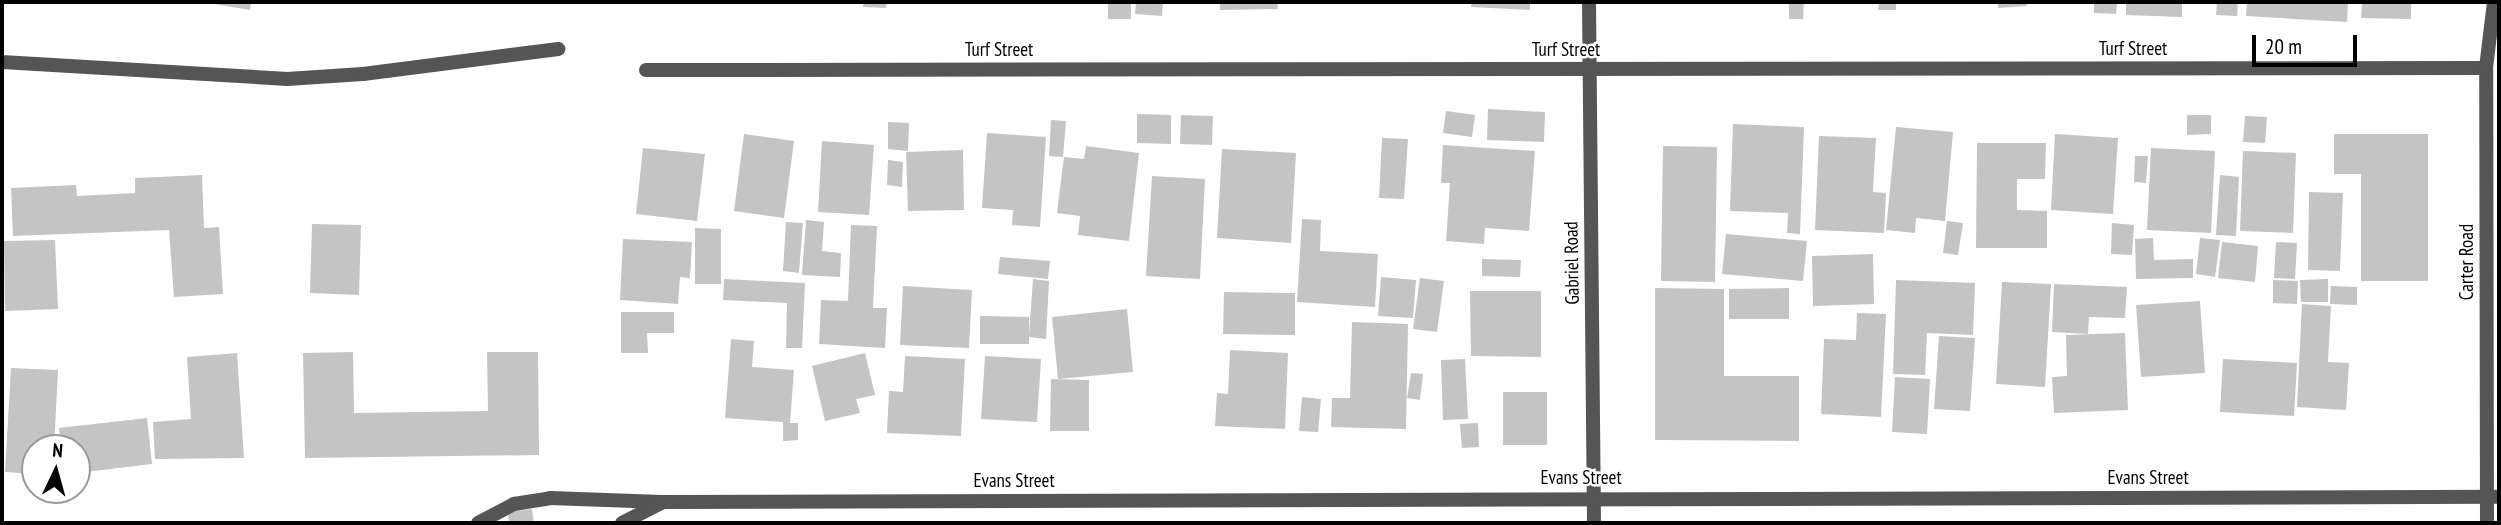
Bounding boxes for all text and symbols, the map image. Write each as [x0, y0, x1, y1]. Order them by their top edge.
scale bar [2256, 21, 2361, 65]
text: 20 m [2265, 33, 2302, 60]
street label: Turf Street [2099, 38, 2167, 60]
street label: Turf Street [965, 39, 1033, 61]
street label: Turf Street [1532, 39, 1600, 61]
street label: Gabriel Road [1560, 221, 1584, 305]
street label: Carter Road [2456, 224, 2478, 300]
north arrow [21, 434, 91, 504]
text: N [51, 438, 64, 462]
street label: Evans Street [1540, 467, 1622, 489]
street label: Evans Street [2107, 467, 2189, 489]
street label: Evans Street [973, 470, 1055, 492]

